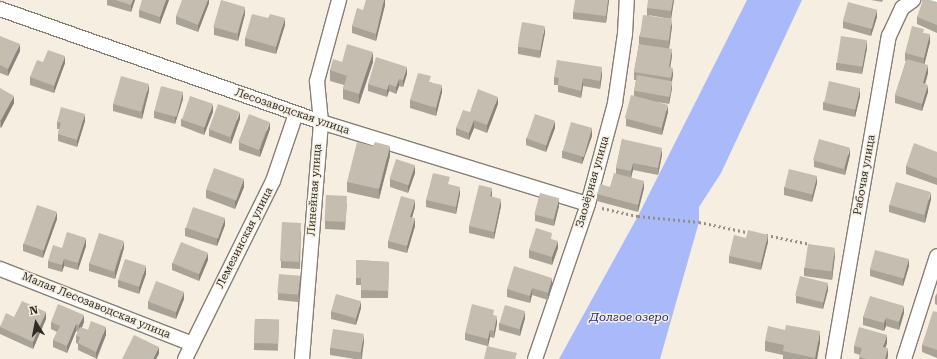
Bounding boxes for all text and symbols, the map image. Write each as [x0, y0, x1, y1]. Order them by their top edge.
street label: Лесозаводская улица [233, 86, 351, 138]
street label: Рабочая улица [851, 134, 879, 216]
street label: Заозёрная улица [574, 135, 612, 229]
street label: Линейная улица [305, 143, 325, 237]
street label: Лемезинская улица [214, 185, 276, 291]
street label: Малая Лесозаводская улица [20, 270, 172, 342]
north arrow [16, 303, 56, 343]
text: N [29, 304, 39, 318]
water label: Долгое озеро [589, 311, 669, 325]

